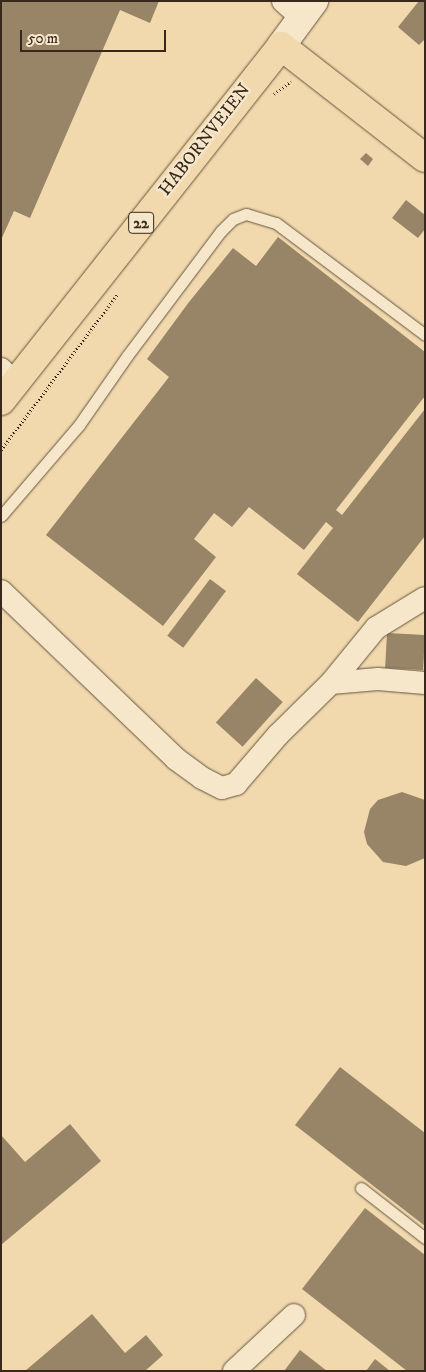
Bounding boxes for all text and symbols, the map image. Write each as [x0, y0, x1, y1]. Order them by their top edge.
scale bar [22, 20, 169, 52]
text: 50 m [28, 29, 58, 48]
street label: HABORNVEIEN [155, 80, 255, 200]
road number: 22 [127, 210, 155, 237]

